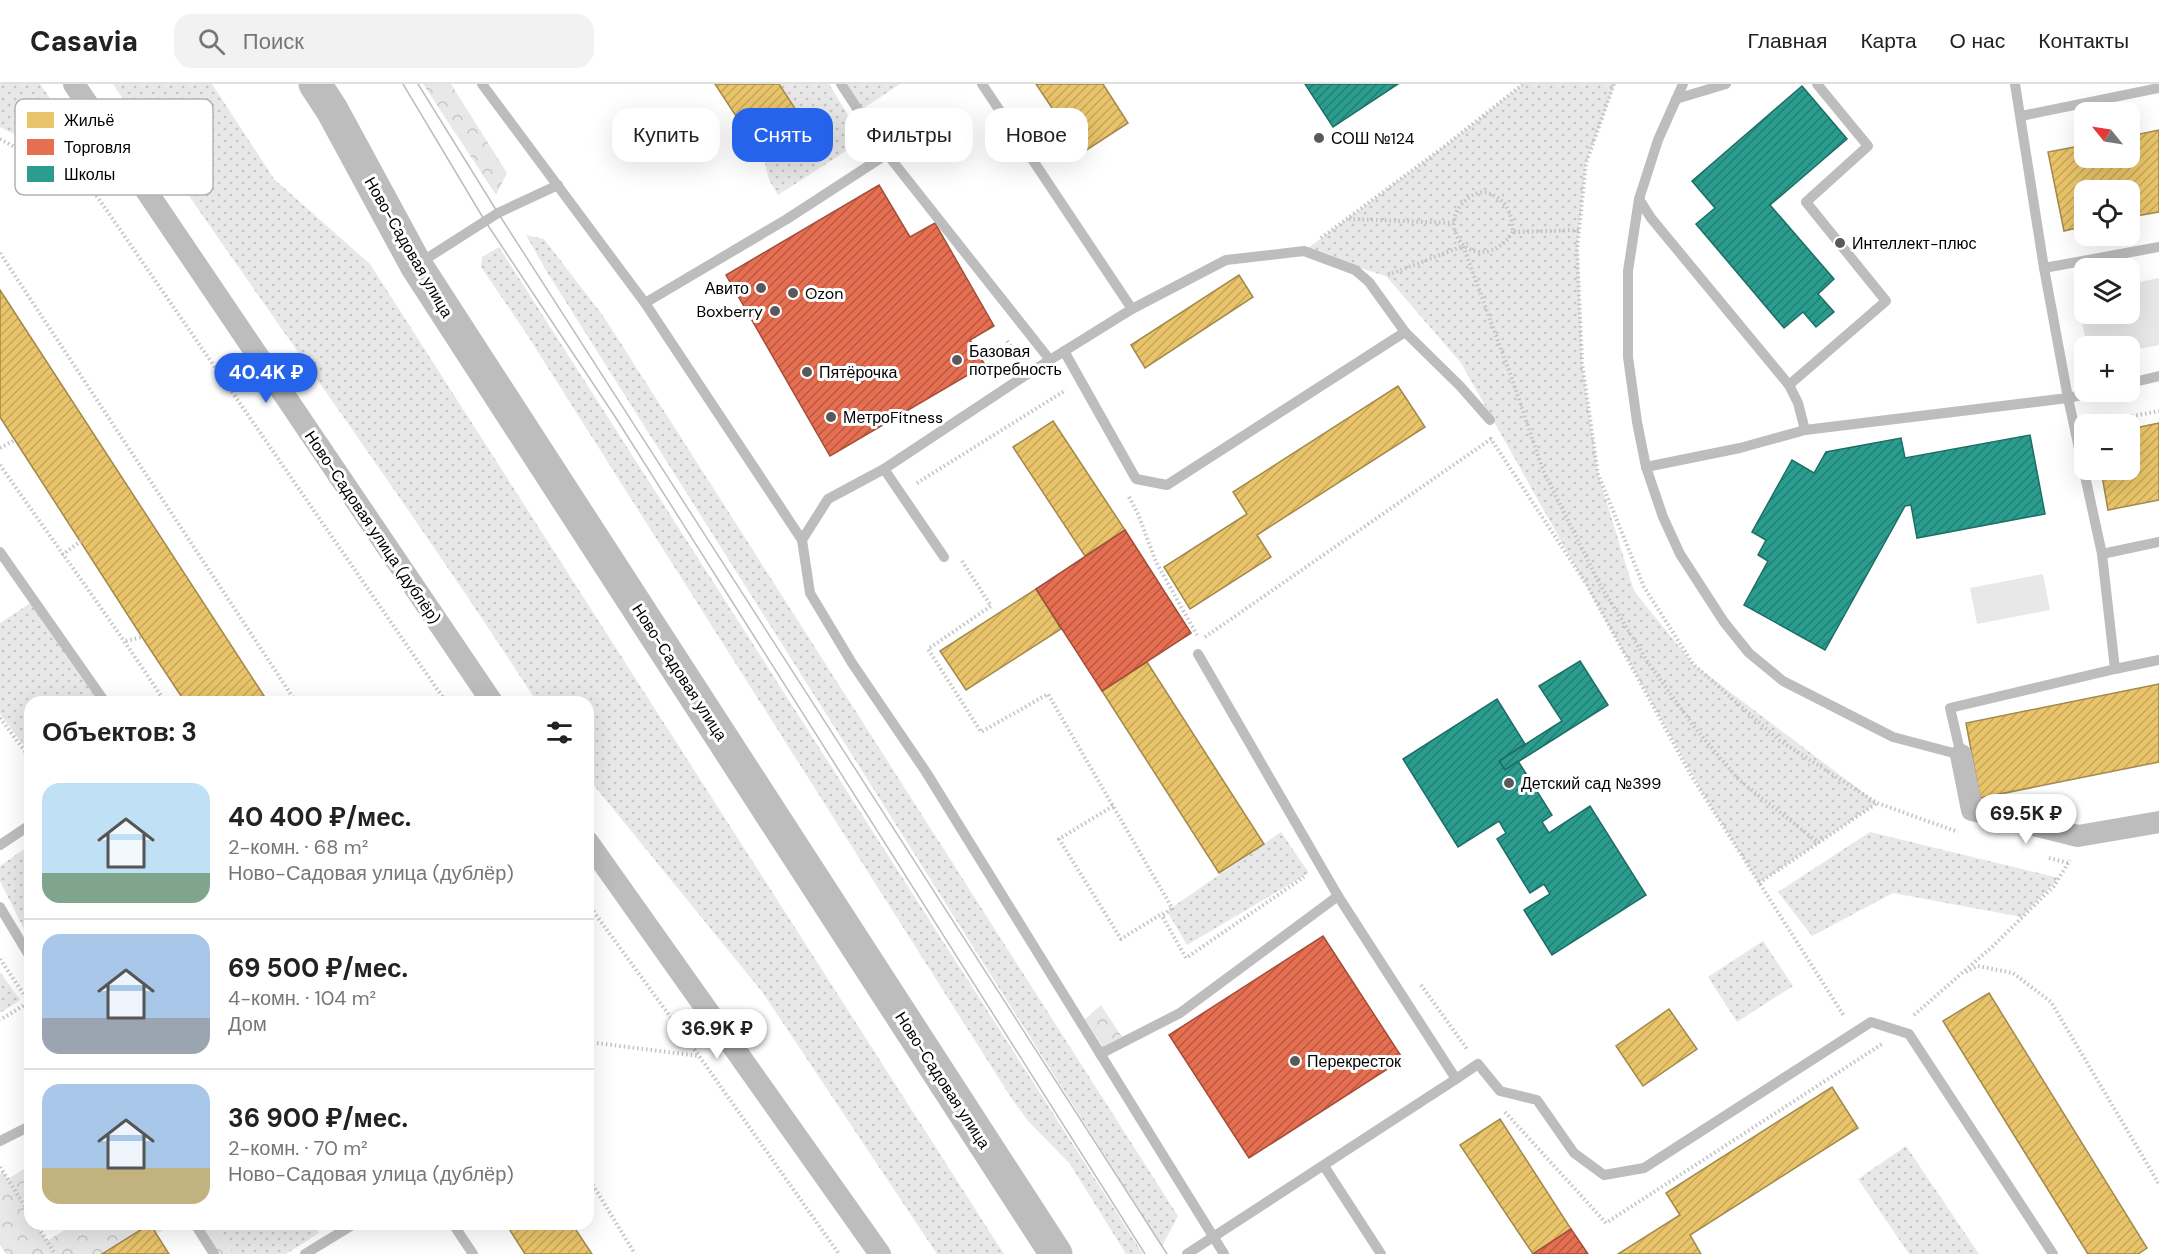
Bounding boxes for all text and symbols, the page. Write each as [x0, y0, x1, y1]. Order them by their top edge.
search box [174, 14, 594, 68]
text: Casavia [30, 23, 138, 60]
icon: search [195, 25, 228, 58]
text: Поиск [243, 27, 304, 56]
text: Главная [1747, 27, 1827, 55]
text: Карта [1860, 27, 1917, 55]
text: О нас [1950, 27, 2005, 55]
text: Контакты [2038, 27, 2129, 55]
legend [15, 99, 213, 195]
north arrow [2074, 102, 2140, 168]
map controls [2074, 102, 2140, 480]
chip: Купить [612, 108, 720, 162]
chip: Снять [732, 108, 833, 162]
chip: Фильтры [845, 108, 973, 162]
chip: Новое [985, 108, 1088, 162]
text: Жильё [64, 110, 114, 131]
place label: СОШ №124 [1331, 128, 1415, 149]
marker: СОШ №124 [1312, 131, 1326, 145]
text: Торговля [64, 137, 131, 158]
text: Школы [64, 164, 115, 185]
street label: Ново-Садовая улица [360, 173, 458, 322]
button: locate [2074, 180, 2140, 246]
place label: Интеллект-плюс [1852, 233, 1977, 254]
marker: Интеллект-плюс [1833, 236, 1847, 250]
button: layers [2074, 258, 2140, 324]
place label: Авито [705, 278, 749, 299]
marker: Авито [754, 281, 768, 295]
place label: Ozon [805, 283, 843, 304]
marker: Ozon [786, 286, 800, 300]
place label: Boxberry [696, 301, 763, 322]
marker: Boxberry [768, 304, 782, 318]
button: + [2074, 336, 2140, 402]
place label: Базовая потребность [969, 341, 1062, 380]
pin: 40.4K ₽ [211, 353, 321, 404]
marker: Базовая потребность [950, 353, 964, 367]
text: 40.4K ₽ [228, 359, 304, 385]
place label: Пятёрочка [819, 362, 898, 383]
marker: Пятёрочка [800, 365, 814, 379]
place label: МетроFitness [843, 407, 943, 428]
marker: МетроFitness [824, 410, 838, 424]
button: − [2074, 414, 2140, 480]
street label: Ново-Садовая улица (дублёр) [300, 427, 445, 628]
street label: Ново-Садовая улица [627, 600, 732, 745]
text: Объектов: 3 [42, 715, 197, 749]
icon: filters [543, 716, 576, 749]
place label: Детский сад №399 [1521, 773, 1661, 794]
marker: Детский сад №399 [1502, 776, 1516, 790]
pin: 69.5K ₽ [1971, 794, 2081, 845]
text: 40 400 ₽/мес. [228, 800, 411, 834]
text: 69.5K ₽ [1990, 800, 2062, 826]
icon: home [90, 807, 162, 879]
text: 2-комн. · 68 m² [228, 834, 368, 860]
text: Ново-Садовая улица (дублёр) [228, 860, 514, 886]
text: 69 500 ₽/мес. [228, 951, 408, 985]
icon: home [90, 958, 162, 1030]
text: 4-комн. · 104 m² [228, 985, 376, 1011]
street label: Ново-Садовая улица [890, 1008, 995, 1153]
pin: 36.9K ₽ [662, 1009, 772, 1060]
text: Дом [228, 1011, 267, 1037]
text: 36.9K ₽ [681, 1015, 753, 1041]
place label: Перекресток [1307, 1051, 1402, 1072]
marker: Перекресток [1288, 1054, 1302, 1068]
text: 36 900 ₽/мес. [228, 1101, 408, 1135]
icon: home [90, 1108, 162, 1180]
text: 2-комн. · 70 m² [228, 1135, 368, 1161]
text: Ново-Садовая улица (дублёр) [228, 1161, 514, 1187]

